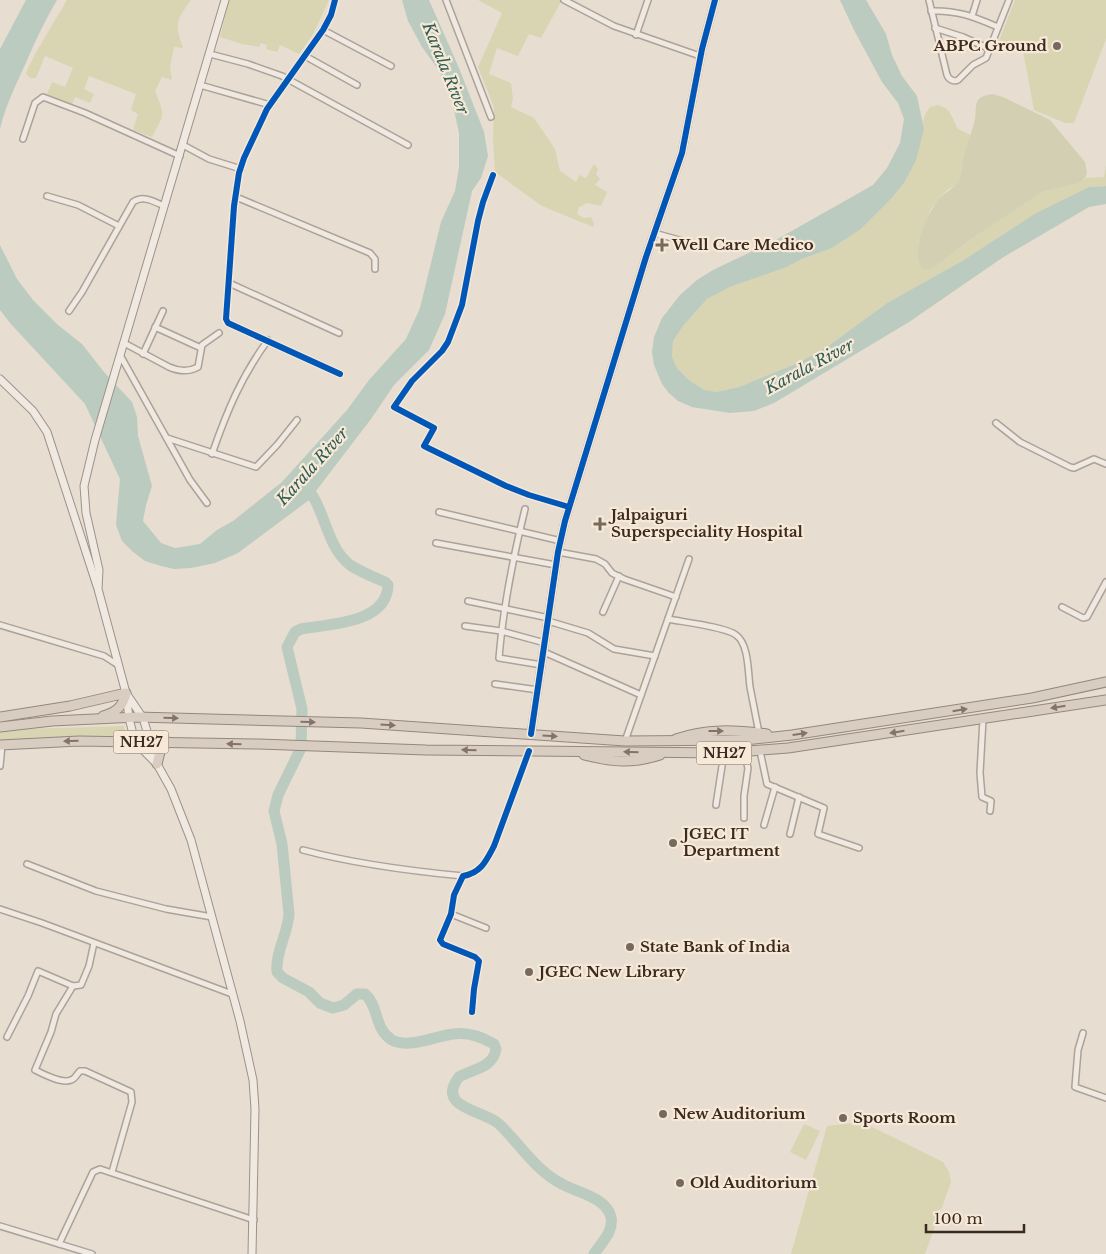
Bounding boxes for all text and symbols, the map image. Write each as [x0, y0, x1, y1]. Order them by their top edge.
water label: Karala River [418, 18, 474, 118]
place label: ABPC Ground [932, 36, 1048, 55]
marker: ABPC Ground [1051, 40, 1063, 52]
place label: Well Care Medico [671, 235, 814, 254]
marker: Well Care Medico [656, 239, 668, 251]
water label: Karala River [760, 334, 857, 398]
water label: Karala River [271, 423, 353, 510]
place label: Jalpaiguri Superspeciality Hospital [608, 505, 804, 541]
marker: Jalpaiguri Superspeciality Hospital [593, 517, 607, 531]
one-way arrow [1049, 704, 1065, 712]
one-way arrow [953, 705, 969, 713]
one-way arrow [163, 715, 179, 723]
one-way arrow [300, 718, 316, 726]
one-way arrow [380, 721, 396, 729]
one-way arrow [708, 727, 724, 735]
one-way arrow [889, 728, 905, 736]
road number: NH27 [114, 730, 168, 754]
one-way arrow [792, 730, 808, 738]
one-way arrow [542, 732, 558, 740]
one-way arrow [63, 737, 79, 745]
one-way arrow [226, 739, 242, 747]
road number: NH27 [696, 741, 752, 764]
one-way arrow [460, 746, 476, 754]
one-way arrow [623, 748, 639, 756]
place label: JGEC IT Department [680, 824, 780, 860]
marker: JGEC IT Department [667, 837, 679, 849]
place label: State Bank of India [640, 937, 791, 956]
marker: State Bank of India [624, 941, 636, 953]
place label: JGEC New Library [536, 962, 686, 981]
marker: JGEC New Library [523, 966, 535, 978]
place label: New Auditorium [673, 1104, 806, 1123]
marker: New Auditorium [657, 1108, 669, 1120]
place label: Sports Room [853, 1108, 956, 1127]
marker: Sports Room [837, 1112, 849, 1124]
place label: Old Auditorium [690, 1173, 817, 1192]
marker: Old Auditorium [674, 1177, 686, 1189]
scale bar [926, 1202, 1024, 1234]
text: 100 m [934, 1209, 983, 1228]

